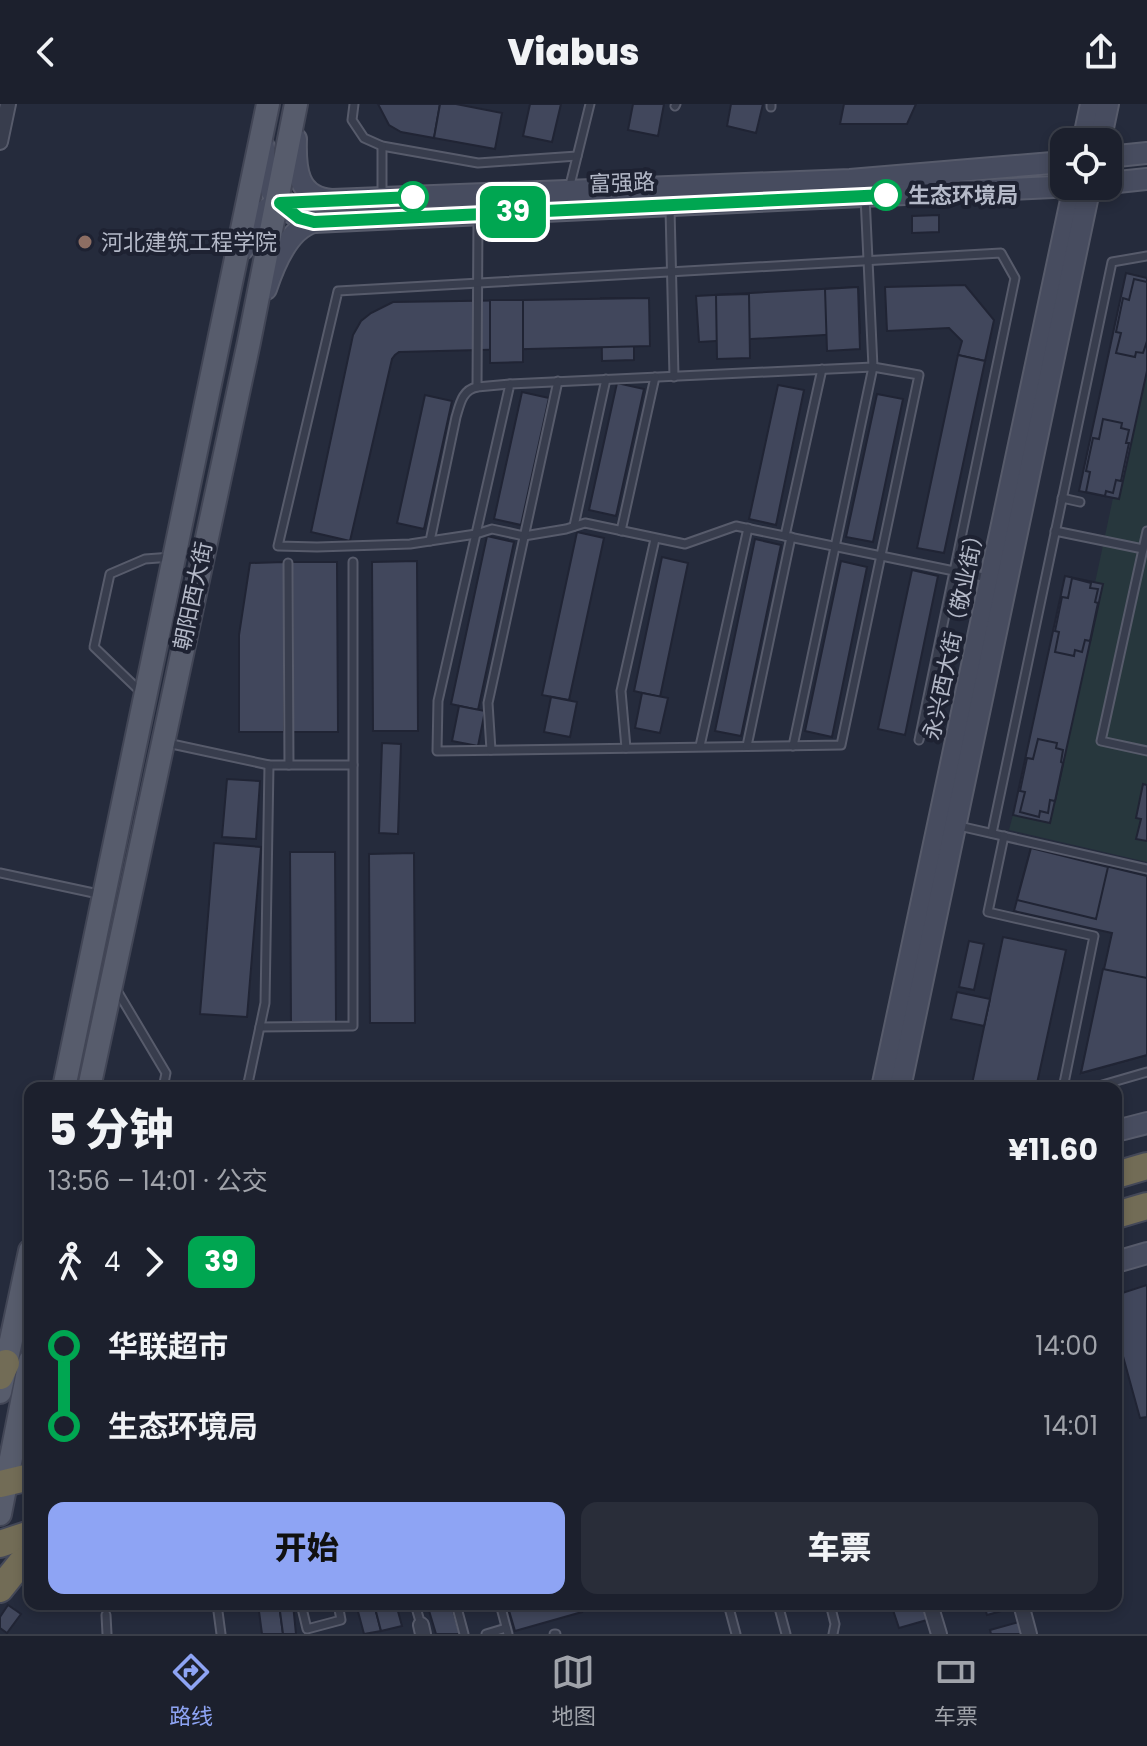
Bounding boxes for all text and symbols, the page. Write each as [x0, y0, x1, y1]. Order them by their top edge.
text: Viabus [507, 27, 640, 78]
icon: back [24, 30, 68, 74]
icon: share [1079, 30, 1123, 74]
map controls [1050, 128, 1122, 200]
button: locate [1050, 128, 1122, 200]
street label: 富强路 [588, 166, 656, 200]
marker: 生态环境局 [871, 180, 901, 210]
place label: 生态环境局 [908, 180, 1018, 211]
unlabelled marker [398, 182, 428, 212]
line badge: 39 [477, 186, 549, 238]
text: 39 [496, 192, 530, 231]
place label: 河北建筑工程学院 [101, 227, 277, 258]
marker: 河北建筑工程学院 [76, 233, 94, 251]
street label: 永兴西大街（敬业街） [916, 521, 992, 743]
street label: 朝阳西大街 [166, 539, 220, 653]
text: 5 分钟 [48, 1099, 173, 1160]
text: ¥11.60 [1008, 1128, 1098, 1171]
text: 13:56 – 14:01 · 公交 [48, 1163, 268, 1199]
icon: walk [48, 1240, 92, 1284]
icon: forward [132, 1240, 176, 1284]
text: 39 [204, 1242, 239, 1281]
text: 4 [104, 1244, 120, 1280]
text: 华联超市 [108, 1325, 228, 1368]
text: 14:00 [1035, 1328, 1098, 1364]
text: 生态环境局 [108, 1405, 258, 1448]
text: 14:01 [1043, 1408, 1098, 1444]
button: 开始 [48, 1502, 565, 1594]
button: 车票 [581, 1502, 1098, 1594]
tab: 路线 [169, 1650, 213, 1733]
tab: 地图 [551, 1650, 596, 1733]
tab: 车票 [934, 1650, 978, 1733]

